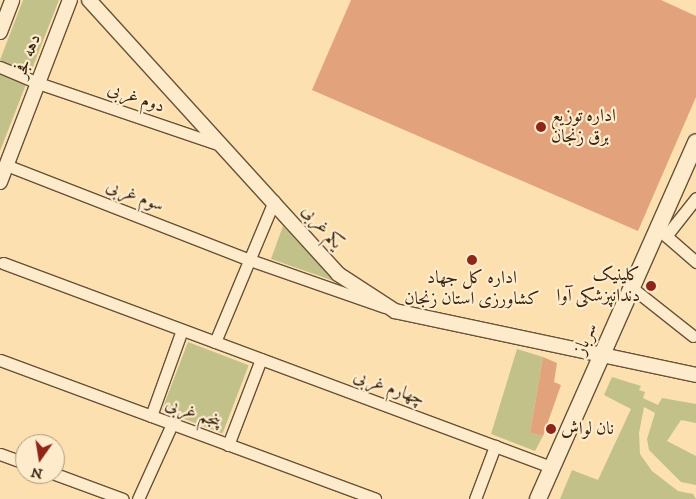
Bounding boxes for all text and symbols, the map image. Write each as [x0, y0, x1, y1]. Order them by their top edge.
street label: دهه فجر [10, 31, 46, 81]
street label: دوم غربی [105, 78, 167, 118]
place label: اداره توزیع برق زنجان [551, 106, 616, 148]
marker: اداره توزیع برق زنجان [535, 121, 547, 133]
street label: سوم غربی [103, 175, 167, 217]
street label: یکم غربی [297, 200, 347, 254]
marker: اداره کل جهاد کشاورزی استان زنجان [466, 254, 478, 266]
place label: کلینیک دندانپزشکی آوا [557, 265, 640, 308]
place label: اداره کل جهاد کشاورزی استان زنجان [404, 268, 540, 310]
marker: کلینیک دندانپزشکی آوا [644, 279, 658, 293]
street label: سرباز [570, 320, 602, 358]
street label: چهارم غربی [351, 365, 427, 411]
street label: پنجم غربی [162, 393, 224, 433]
place label: نان لواش [561, 418, 614, 440]
marker: نان لواش [545, 423, 557, 435]
north arrow [15, 434, 65, 484]
text: N [29, 463, 44, 483]

